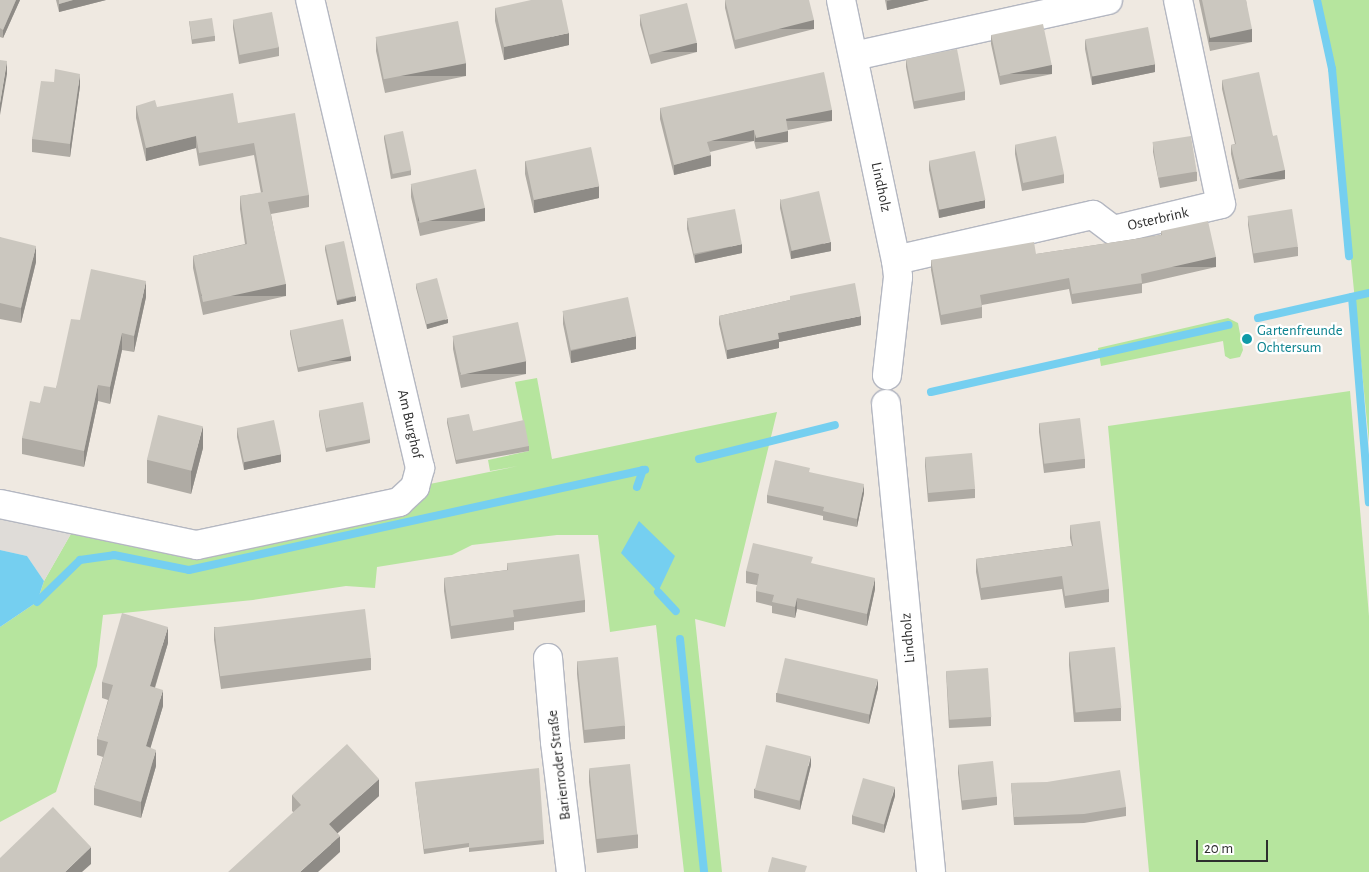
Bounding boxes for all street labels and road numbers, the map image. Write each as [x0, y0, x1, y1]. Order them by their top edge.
street label: Lindholz [867, 160, 895, 214]
street label: Osterbrink [1126, 203, 1190, 235]
street label: Am Burghof [393, 388, 427, 460]
street label: Lindholz [897, 612, 919, 664]
street label: Barienroder Straße [543, 709, 575, 821]

